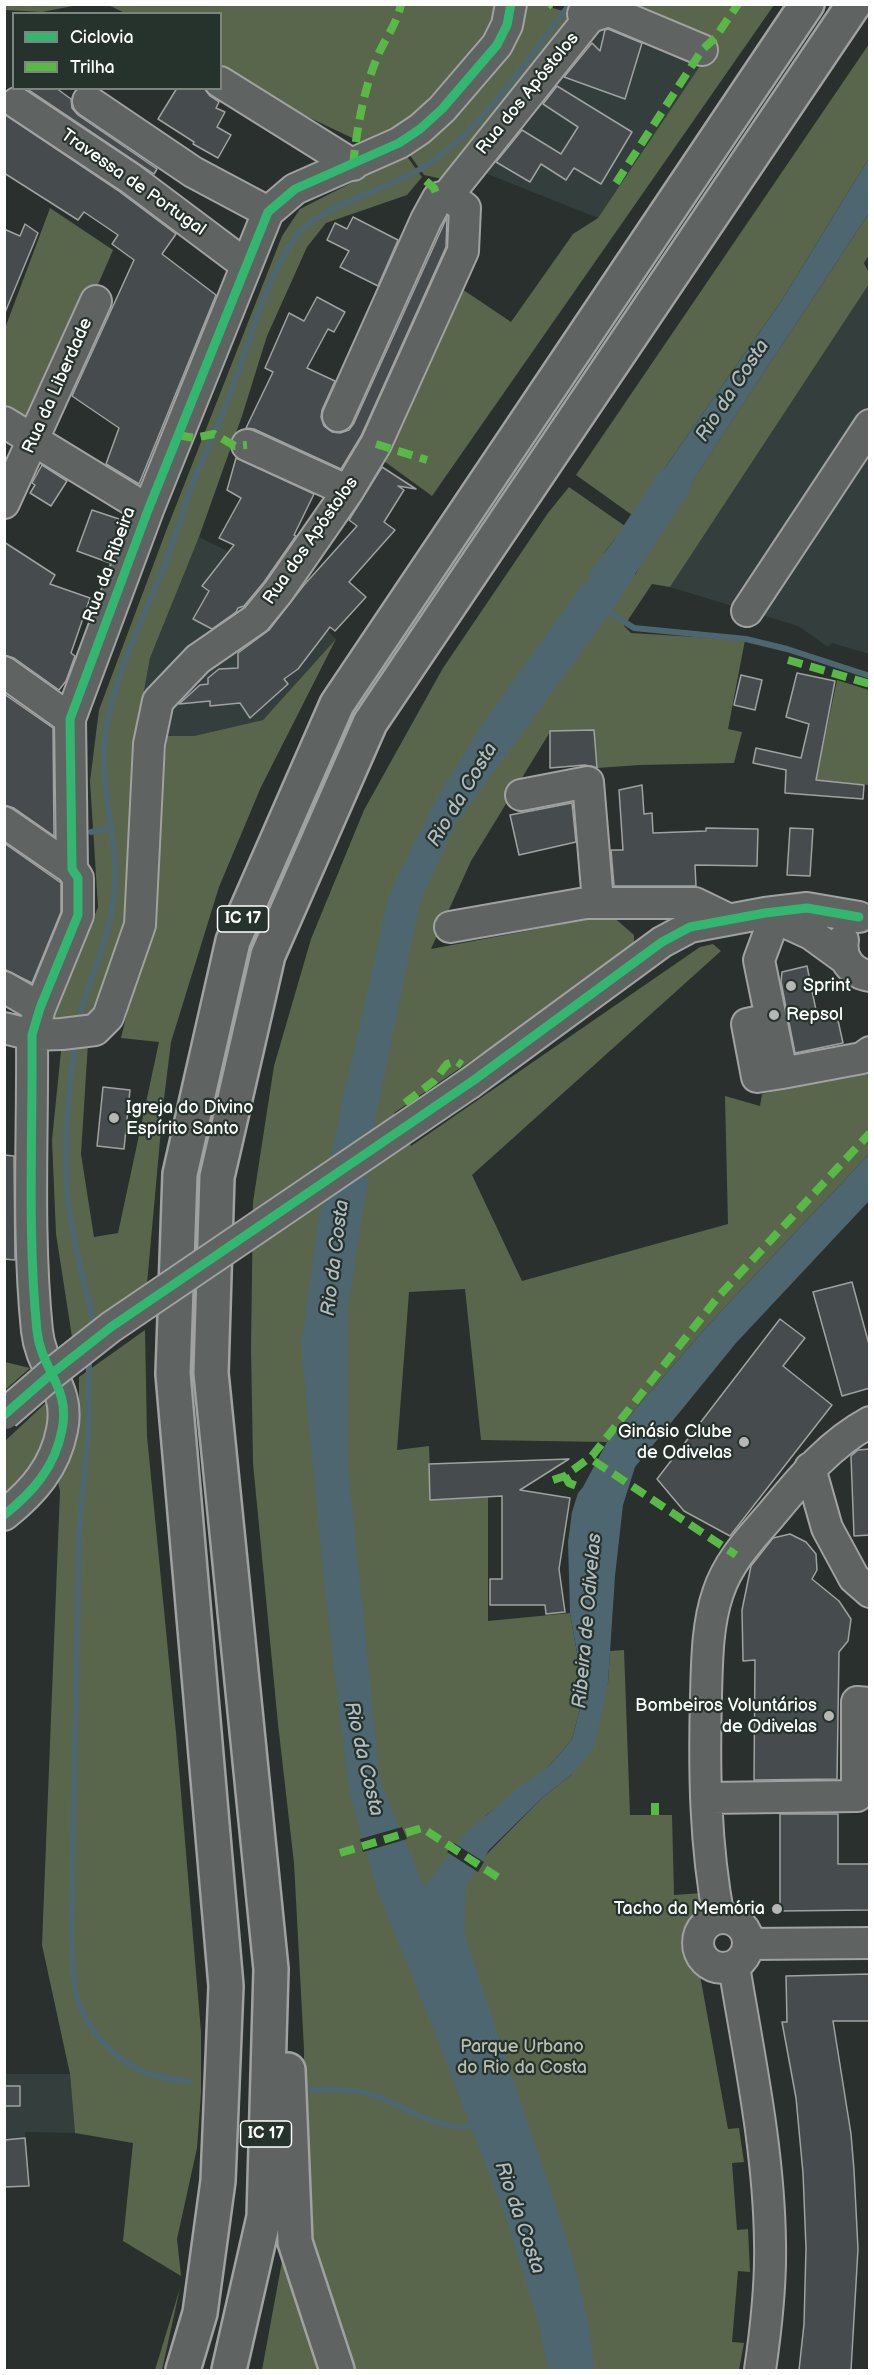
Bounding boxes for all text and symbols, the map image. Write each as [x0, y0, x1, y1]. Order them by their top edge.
legend [12, 12, 222, 90]
text: Ciclovia [70, 27, 134, 48]
street label: Rua dos Apóstolos [472, 29, 584, 159]
text: Trilha [70, 57, 115, 78]
street label: Travessa de Portugal [56, 125, 210, 241]
street label: Rua da Liberdade [18, 315, 98, 457]
water label: Rio da Costa [691, 335, 775, 447]
street label: Rua dos Apóstolos [259, 473, 363, 609]
street label: Rua da Ribeira [79, 504, 141, 626]
water label: Rio da Costa [423, 739, 503, 851]
road number: IC 17 [218, 906, 268, 932]
place label: Sprint [803, 975, 851, 997]
marker: Sprint [784, 979, 798, 993]
place label: Repsol [786, 1004, 843, 1026]
marker: Repsol [767, 1008, 781, 1022]
place label: Igreja do Divino Espírito Santo [126, 1097, 253, 1140]
marker: Igreja do Divino Espírito Santo [107, 1111, 121, 1125]
water label: Rio da Costa [317, 1198, 355, 1318]
place label: Ginásio Clube de Odivelas [618, 1421, 732, 1464]
marker: Ginásio Clube de Odivelas [737, 1435, 751, 1449]
water label: Ribeira de Odivelas [568, 1532, 608, 1710]
place label: Bombeiros Voluntários de Odivelas [635, 1695, 817, 1738]
water label: Rio da Costa [338, 1699, 388, 1819]
marker: Bombeiros Voluntários de Odivelas [822, 1709, 836, 1723]
place label: Tacho da Memória [614, 1898, 765, 1920]
marker: Tacho da Memória [770, 1902, 784, 1916]
park label: Parque Urbano do Rio da Costa [457, 2036, 587, 2078]
road number: IC 17 [240, 2121, 292, 2147]
water label: Rio da Costa [489, 2159, 549, 2277]

